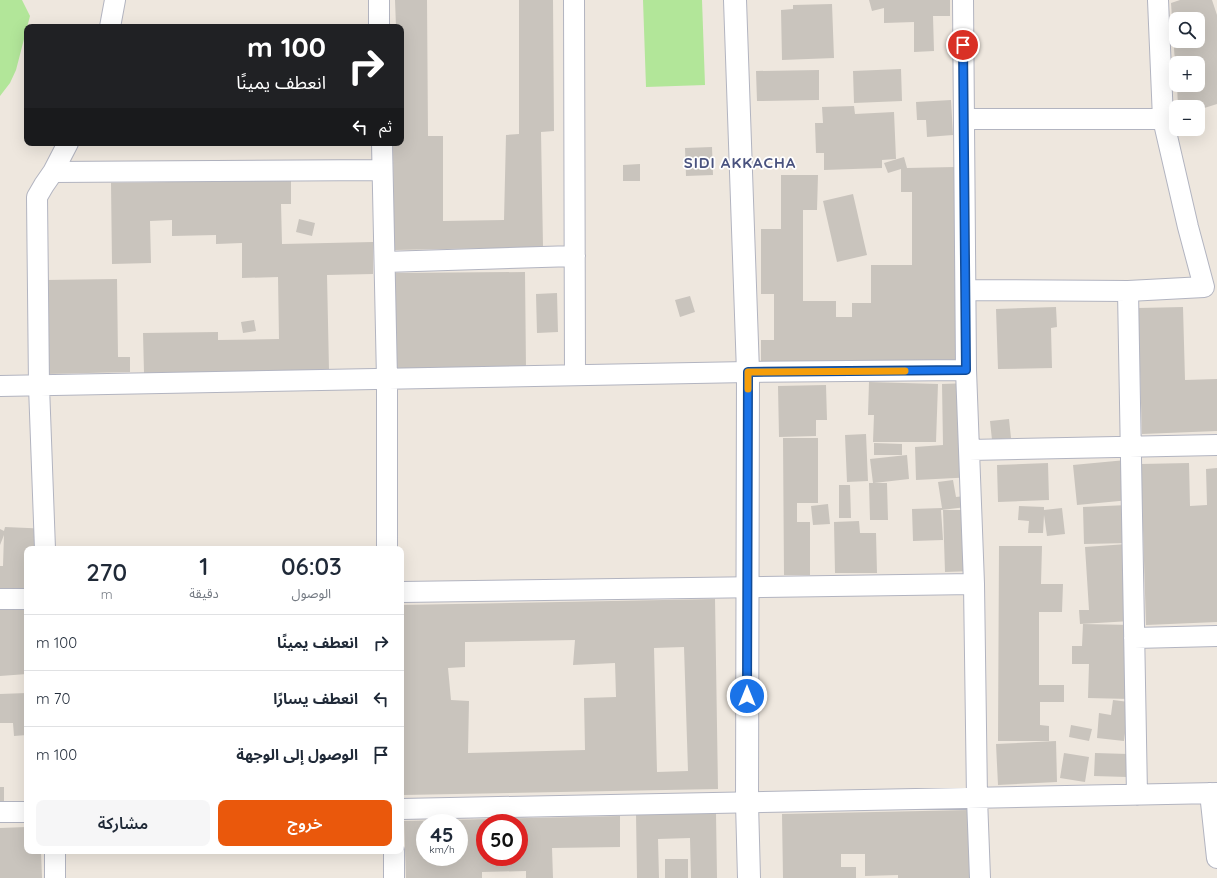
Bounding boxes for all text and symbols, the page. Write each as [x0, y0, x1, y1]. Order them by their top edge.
map controls [1169, 12, 1205, 136]
button: search [1169, 12, 1205, 48]
pin [946, 28, 980, 62]
text: 100 m [247, 29, 326, 64]
icon: arrive [952, 34, 974, 56]
icon: right [340, 40, 392, 92]
button: + [1169, 56, 1205, 92]
text: انعطف يمينًا [236, 71, 326, 94]
button: − [1169, 100, 1205, 136]
icon: left [349, 116, 371, 138]
text: ثم [379, 117, 392, 136]
district label: SIDI AKKACHA [684, 153, 796, 172]
text: 1 [199, 551, 209, 581]
text: 06:03 [281, 551, 342, 581]
text: 270 [86, 557, 127, 587]
text: دقيقة [189, 585, 219, 601]
text: الوصول [292, 585, 331, 601]
text: m [101, 586, 113, 602]
icon: right [370, 632, 392, 654]
text: 100 m [36, 633, 77, 652]
text: انعطف يمينًا [277, 633, 358, 652]
position arrow [726, 675, 768, 717]
icon: left [370, 688, 392, 710]
text: 70 m [36, 689, 70, 708]
text: انعطف يسارًا [273, 689, 358, 708]
icon: arrive [370, 744, 392, 766]
text: 100 m [36, 745, 77, 764]
text: الوصول إلى الوجهة [236, 745, 358, 764]
button: مشاركة [36, 800, 210, 846]
button: خروج [218, 800, 392, 846]
speed limit sign: 50 [476, 814, 528, 866]
text: 45 [430, 822, 454, 847]
text: km/h [429, 843, 455, 856]

